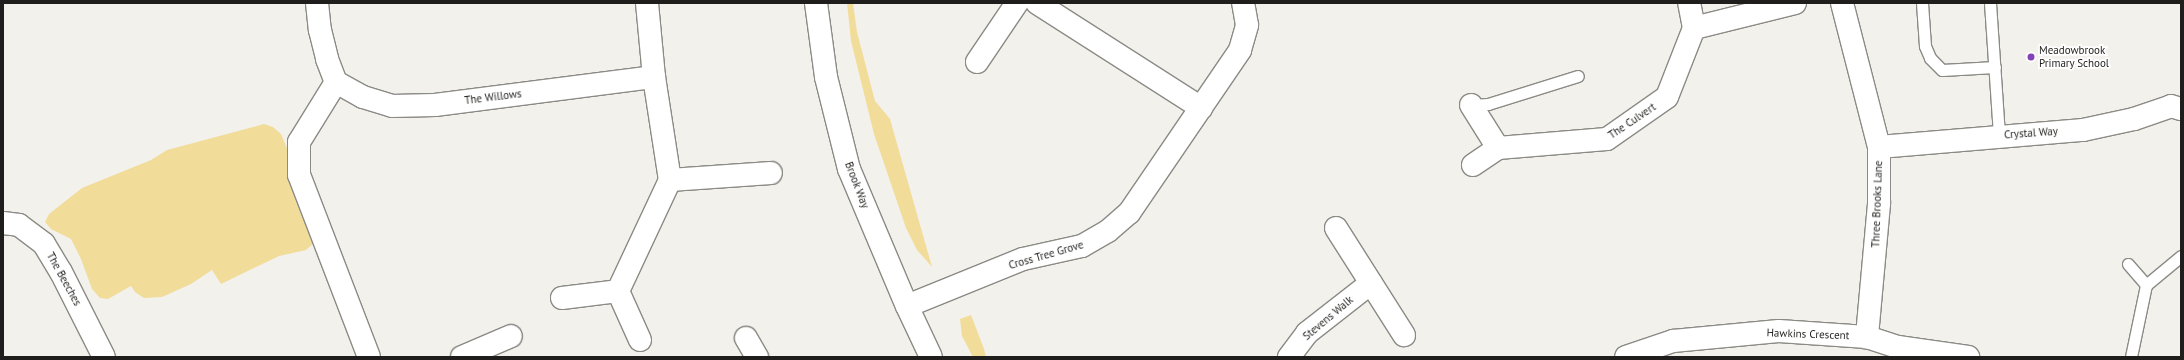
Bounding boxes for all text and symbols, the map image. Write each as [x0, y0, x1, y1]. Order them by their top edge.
place label: Meadowbrook Primary School [2039, 44, 2109, 70]
marker: Meadowbrook Primary School [2026, 52, 2036, 62]
street label: The Willows [464, 87, 522, 107]
street label: The Culvert [1606, 100, 1658, 142]
street label: Crystal Way [2004, 125, 2058, 141]
street label: Brook Way [842, 160, 872, 210]
street label: Three Brooks Lane [1869, 160, 1885, 248]
street label: Cross Tree Grove [1007, 238, 1085, 272]
street label: The Beeches [44, 250, 84, 308]
street label: Stevens Walk [1300, 293, 1356, 343]
street label: Hawkins Crescent [1766, 326, 1850, 342]

